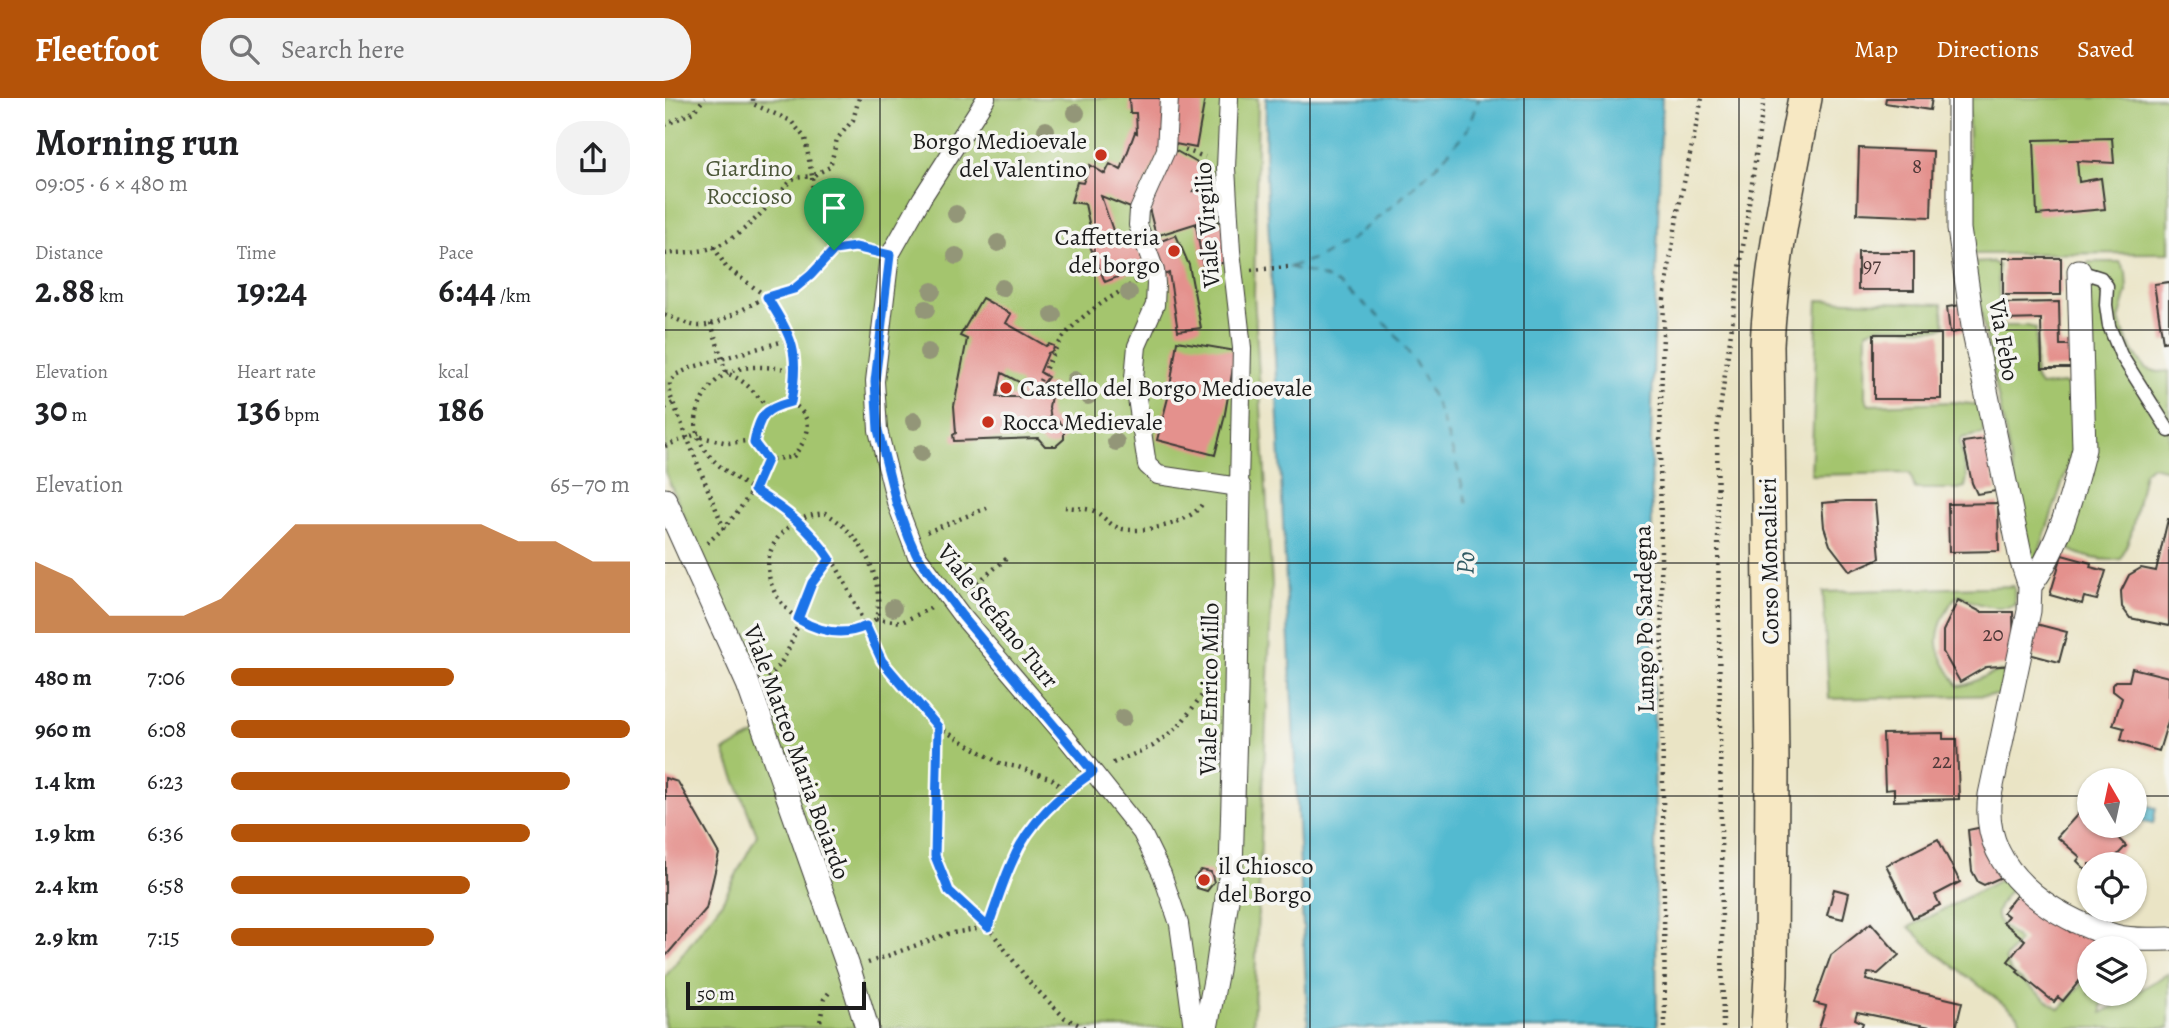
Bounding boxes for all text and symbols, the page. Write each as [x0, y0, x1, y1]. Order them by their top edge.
search box [201, 18, 691, 81]
text: Fleetfoot [35, 27, 159, 72]
icon: search [225, 30, 263, 68]
text: Search here [281, 32, 405, 67]
text: Map [1854, 33, 1898, 65]
text: Directions [1936, 33, 2039, 65]
text: Saved [2077, 33, 2134, 65]
text: Morning run [35, 116, 239, 168]
button: share [556, 121, 630, 195]
place label: Borgo Medioevale del Valentino [912, 125, 1087, 185]
marker: Borgo Medioevale del Valentino [1093, 147, 1109, 163]
park label: Giardino Roccioso [705, 152, 793, 212]
house number: 8 [1912, 152, 1922, 180]
street label: Viale Virgilio [1187, 161, 1227, 290]
text: 09:05 · 6 × 480 m [35, 168, 188, 199]
pin [804, 178, 864, 250]
icon: arrive [815, 189, 853, 227]
place label: Caffetteria del borgo [1055, 221, 1161, 281]
text: Distance [35, 240, 103, 266]
text: Time [237, 240, 276, 266]
text: Pace [438, 240, 474, 266]
marker: Caffetteria del borgo [1166, 243, 1182, 259]
house number: 97 [1863, 251, 1881, 279]
text: 2.88 [35, 266, 95, 314]
text: 19:24 [237, 266, 307, 314]
text: 6:44 [438, 266, 496, 314]
text: km [95, 283, 124, 309]
text: /km [496, 283, 531, 309]
street label: Via Febo [1981, 296, 2027, 383]
text: Elevation [35, 359, 108, 385]
text: Heart rate [237, 359, 316, 385]
text: kcal [438, 359, 469, 385]
place label: Castello del Borgo Medioevale [1020, 372, 1312, 404]
marker: Castello del Borgo Medioevale [998, 380, 1014, 396]
text: 30 [35, 385, 68, 433]
text: 136 [237, 385, 281, 433]
text: 186 [438, 385, 484, 433]
text: m [68, 402, 87, 428]
text: bpm [281, 402, 320, 428]
place label: Rocca Medievale [1002, 406, 1163, 438]
marker: Rocca Medievale [980, 414, 996, 430]
text: Elevation [35, 469, 123, 500]
text: 65–70 m [550, 469, 630, 500]
street label: Corso Moncalieri [1752, 477, 1786, 645]
street label: Lungo Po Sardegna [1626, 524, 1662, 713]
street label: Viale Stefano Turr [929, 536, 1066, 695]
water label: Po [1448, 551, 1483, 575]
street label: Viale Enrico Millo [1191, 602, 1227, 777]
street label: Viale Matteo Maria Boiardo [736, 619, 858, 884]
house number: 20 [1982, 620, 2004, 648]
text: 480 m [35, 662, 92, 693]
text: 7:06 [147, 662, 185, 693]
text: 960 m [35, 714, 91, 745]
text: 6:08 [147, 714, 187, 745]
house number: 22 [1932, 747, 1952, 775]
text: 1.4 km [35, 766, 96, 797]
text: 6:23 [147, 766, 184, 797]
north arrow [2077, 768, 2147, 838]
map controls [2077, 768, 2147, 1006]
text: 1.9 km [35, 818, 95, 849]
text: 6:36 [147, 818, 183, 849]
place label: il Chiosco del Borgo [1218, 850, 1313, 910]
button: locate [2077, 852, 2147, 922]
text: 2.4 km [35, 870, 98, 901]
text: 6:58 [147, 870, 184, 901]
marker: il Chiosco del Borgo [1196, 872, 1212, 888]
text: 2.9 km [35, 922, 98, 953]
text: 7:15 [147, 922, 180, 953]
button: layers [2077, 936, 2147, 1006]
scale bar [686, 979, 866, 1011]
text: 50 m [697, 981, 735, 1007]

